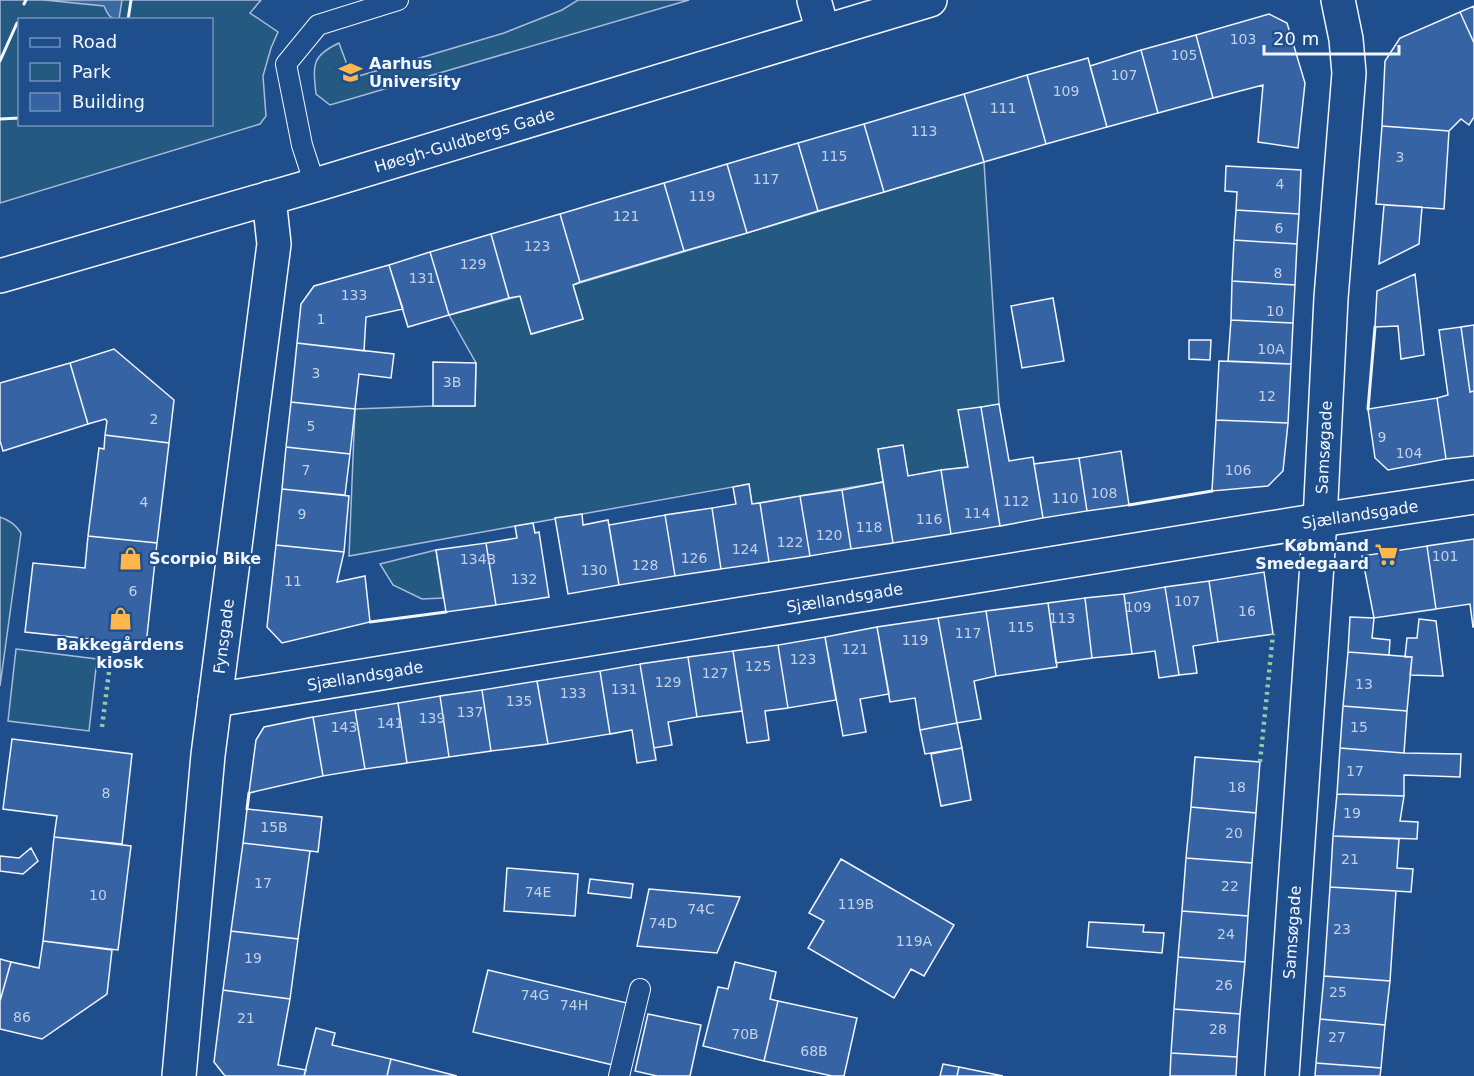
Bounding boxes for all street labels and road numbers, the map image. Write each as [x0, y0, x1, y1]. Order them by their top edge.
street label: Høegh-Guldbergs Gade [372, 104, 557, 177]
street label: Samsøgade [1312, 400, 1336, 495]
street label: Sjællandsgade [1300, 496, 1420, 533]
street label: Sjællandsgade [785, 579, 904, 617]
street label: Fynsgade [210, 598, 238, 675]
street label: Sjællandsgade [306, 657, 425, 695]
street label: Samsøgade [1280, 885, 1305, 980]

